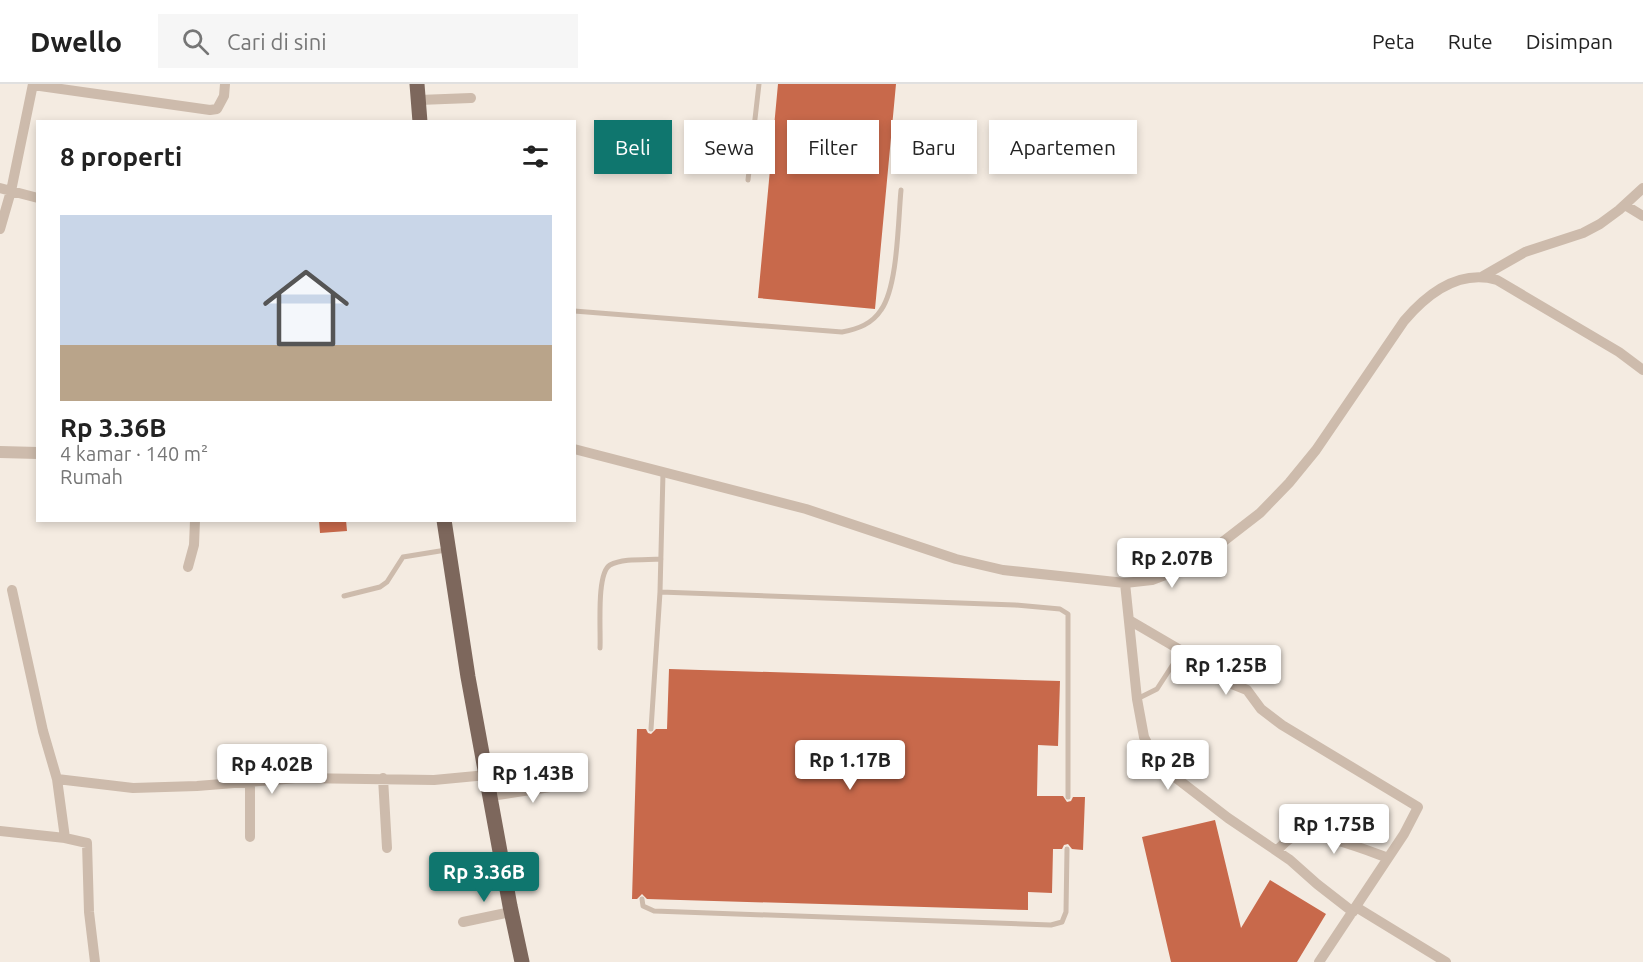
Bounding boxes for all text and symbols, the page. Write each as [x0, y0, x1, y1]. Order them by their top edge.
search box [158, 14, 578, 68]
icon: search [179, 25, 212, 58]
text: Dwello [30, 26, 122, 57]
text: Cari di sini [227, 29, 327, 54]
text: Peta [1372, 29, 1415, 53]
text: Rute [1448, 29, 1493, 53]
text: Disimpan [1526, 29, 1613, 53]
chip: Beli [594, 120, 672, 174]
chip: Sewa [684, 120, 775, 174]
chip: Filter [787, 120, 879, 174]
chip: Baru [891, 120, 977, 174]
chip: Apartemen [989, 120, 1137, 174]
icon: filters [519, 140, 552, 173]
text: 8 properti [60, 142, 182, 171]
icon: home [252, 254, 360, 362]
text: Rp 3.36B [60, 413, 166, 442]
text: 4 kamar · 140 m² [60, 442, 208, 465]
text: Rumah [60, 465, 123, 488]
pin: Rp 2.07B [1110, 538, 1234, 589]
text: Rp 2.07B [1131, 546, 1213, 569]
pin: Rp 1.25B [1164, 645, 1288, 696]
text: Rp 1.25B [1185, 653, 1267, 676]
pin: Rp 1.17B [788, 740, 912, 791]
pin: Rp 2B [1126, 740, 1210, 791]
pin: Rp 4.02B [210, 744, 334, 795]
text: Rp 1.17B [809, 748, 891, 771]
text: Rp 2B [1141, 748, 1195, 771]
text: Rp 4.02B [231, 752, 313, 775]
pin: Rp 1.43B [471, 753, 595, 804]
text: Rp 1.43B [492, 761, 574, 784]
pin: Rp 1.75B [1272, 804, 1396, 855]
text: Rp 1.75B [1293, 812, 1375, 835]
pin: Rp 3.36B [422, 852, 546, 903]
text: Rp 3.36B [443, 860, 525, 883]

